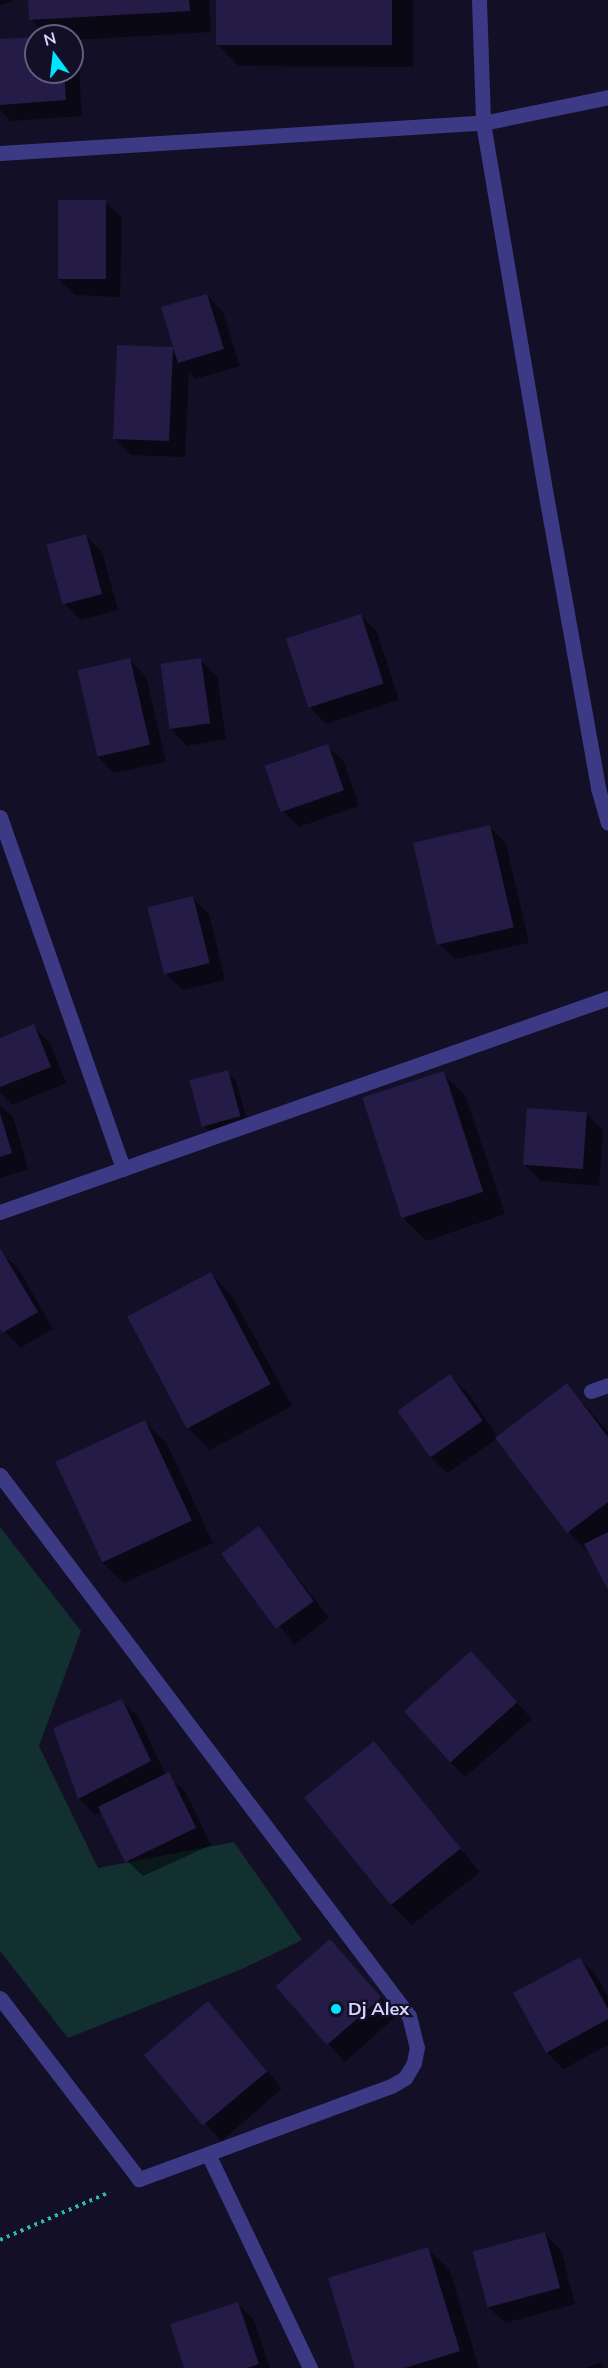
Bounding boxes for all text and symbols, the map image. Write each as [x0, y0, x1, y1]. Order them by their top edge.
north arrow [24, 24, 84, 84]
text: N [41, 27, 58, 50]
place label: Dj Alex [348, 1998, 409, 2020]
marker: Dj Alex [329, 2002, 343, 2016]

